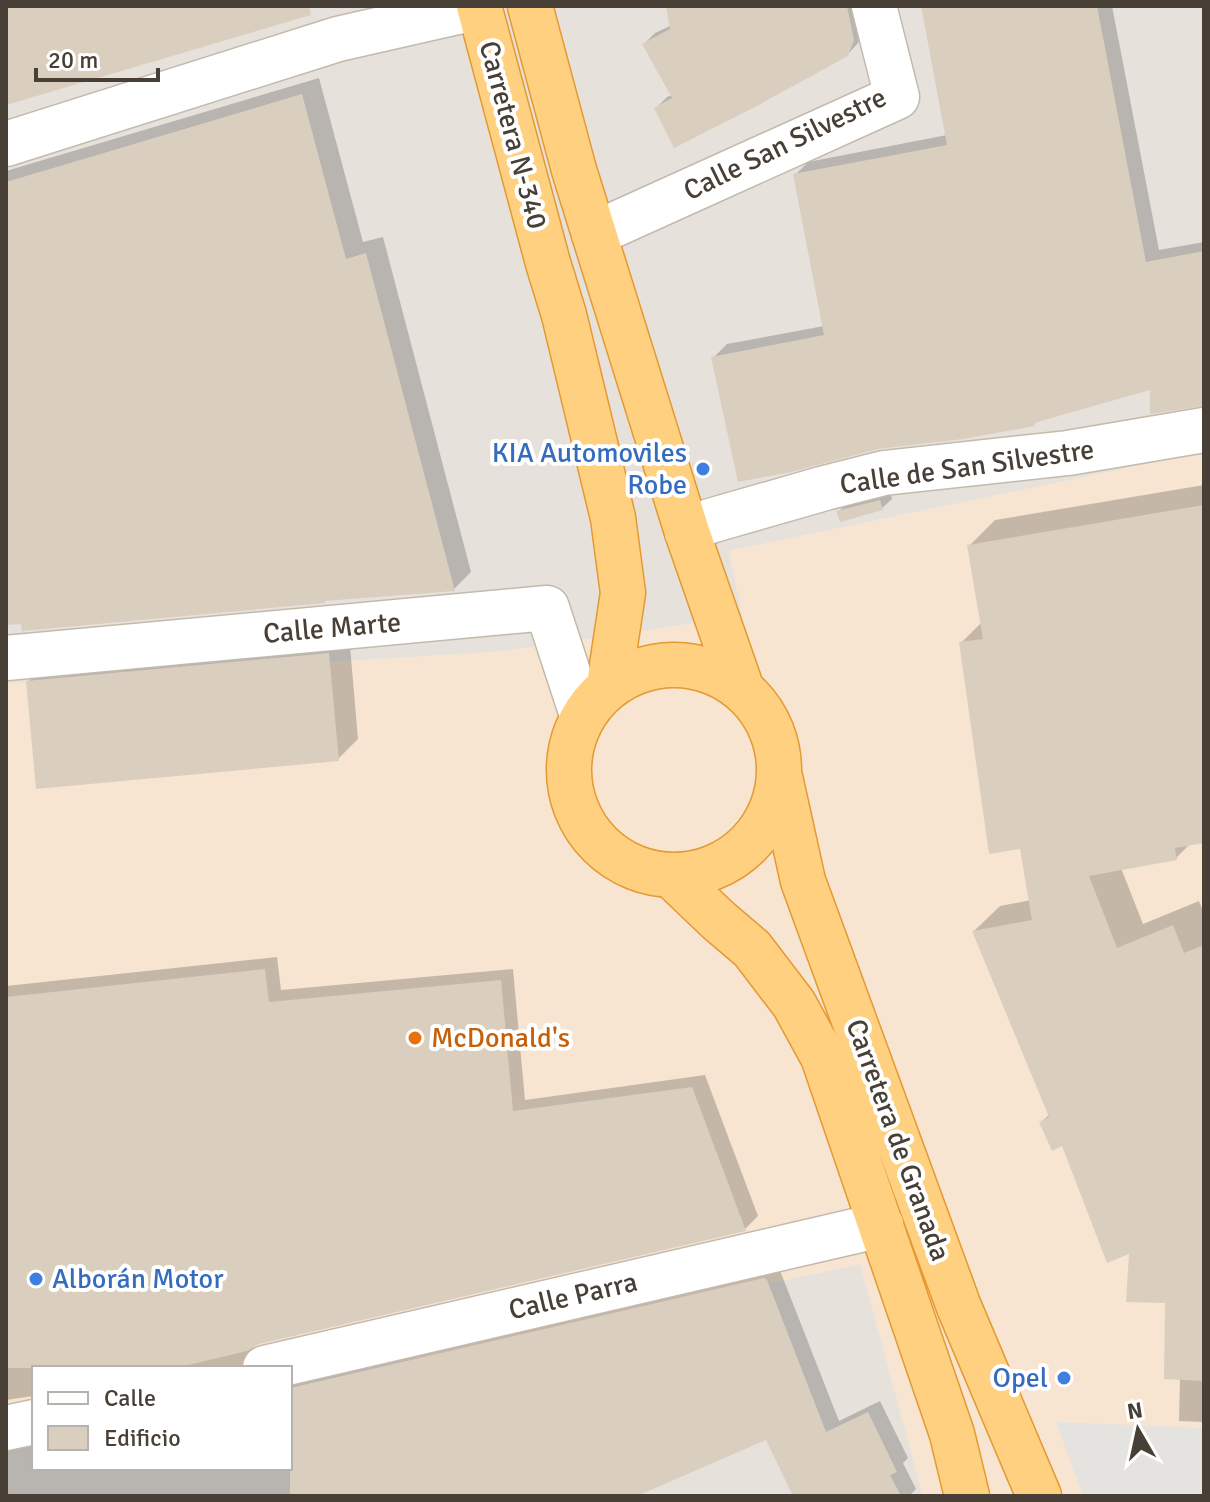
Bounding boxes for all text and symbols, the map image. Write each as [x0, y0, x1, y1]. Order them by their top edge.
scale bar [36, 32, 158, 82]
street label: Carretera N-340 [472, 37, 554, 233]
text: 20 m [48, 45, 98, 75]
street label: Calle San Silvestre [678, 80, 892, 208]
street label: Calle de San Silvestre [838, 432, 1096, 502]
place label: KIA Automoviles Robe [492, 436, 687, 502]
marker: KIA Automoviles Robe [694, 460, 712, 478]
street label: Calle Marte [262, 605, 402, 651]
street label: Carretera de Granada [838, 1014, 958, 1266]
place label: McDonald's [431, 1021, 570, 1055]
marker: McDonald's [406, 1029, 424, 1047]
place label: Alborán Motor [52, 1262, 224, 1296]
street label: Calle Parra [505, 1265, 641, 1327]
marker: Alborán Motor [27, 1270, 45, 1288]
place label: Opel [993, 1361, 1048, 1395]
legend [32, 1366, 292, 1470]
marker: Opel [1055, 1369, 1073, 1387]
text: Calle [104, 1383, 156, 1413]
north arrow [1098, 1390, 1178, 1470]
text: N [1125, 1396, 1145, 1425]
text: Edificio [104, 1423, 181, 1453]

